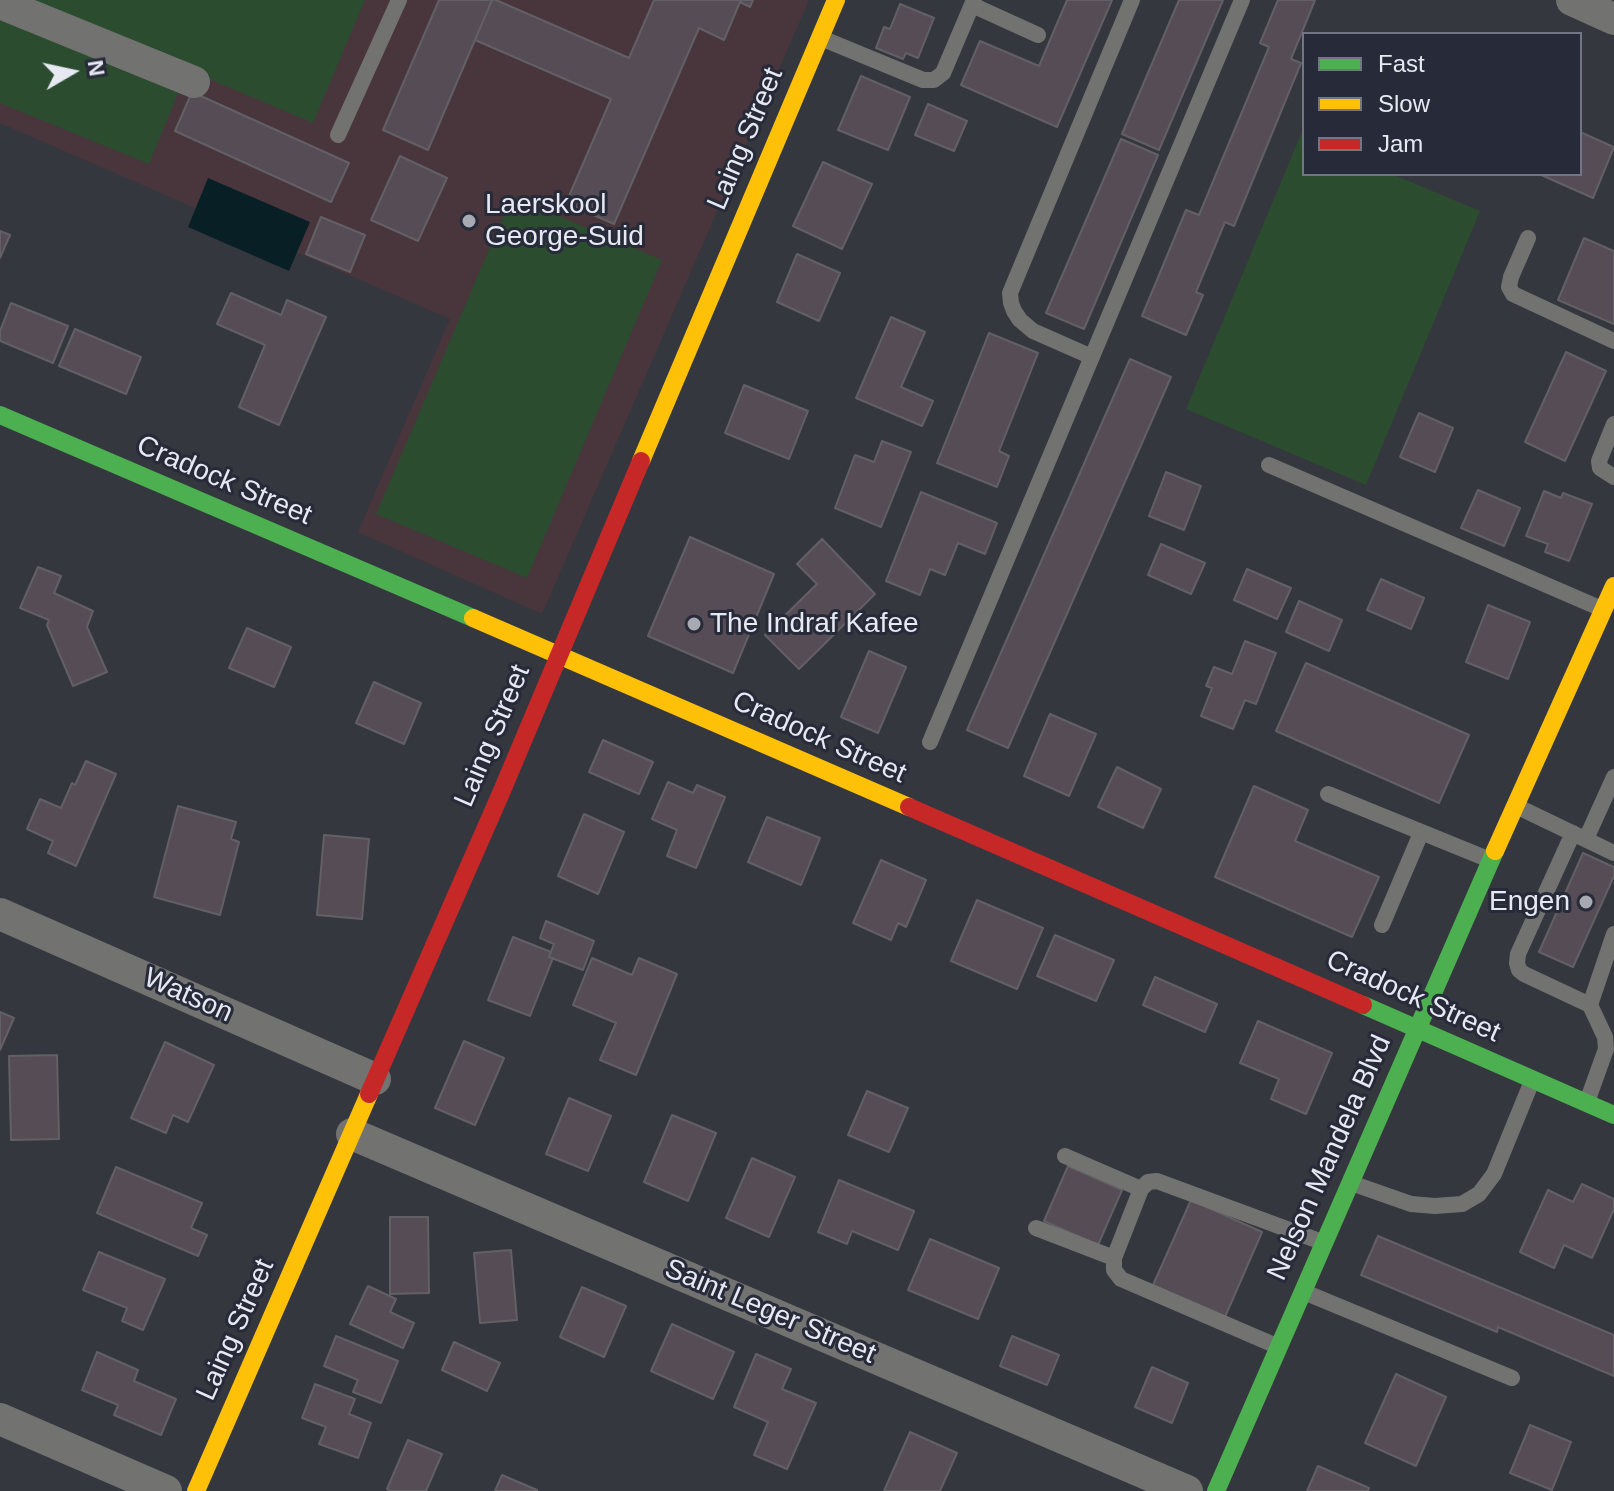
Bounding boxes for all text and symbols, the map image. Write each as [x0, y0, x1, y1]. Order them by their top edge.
north arrow [32, 32, 112, 112]
legend [1302, 32, 1582, 176]
text: Fast [1378, 50, 1425, 77]
text: N [83, 58, 110, 78]
street label: Laing Street [701, 63, 791, 215]
text: Slow [1378, 90, 1430, 117]
text: Jam [1378, 130, 1423, 157]
place label: Laerskool George-Suid [485, 188, 644, 254]
marker: Laerskool George-Suid [460, 212, 478, 230]
street label: Cradock Street [131, 429, 317, 533]
place label: The Indraf Kafee [710, 607, 919, 641]
marker: The Indraf Kafee [685, 615, 703, 633]
street label: Laing Street [448, 660, 538, 812]
street label: Cradock Street [727, 685, 911, 791]
place label: Engen [1489, 885, 1570, 919]
marker: Engen [1577, 893, 1595, 911]
street label: Cradock Street [1321, 944, 1505, 1050]
street label: Watson [138, 962, 238, 1030]
street label: Nelson Mandela Blvd [1261, 1030, 1399, 1286]
street label: Saint Leger Street [660, 1252, 880, 1372]
street label: Laing Street [190, 1254, 282, 1406]

